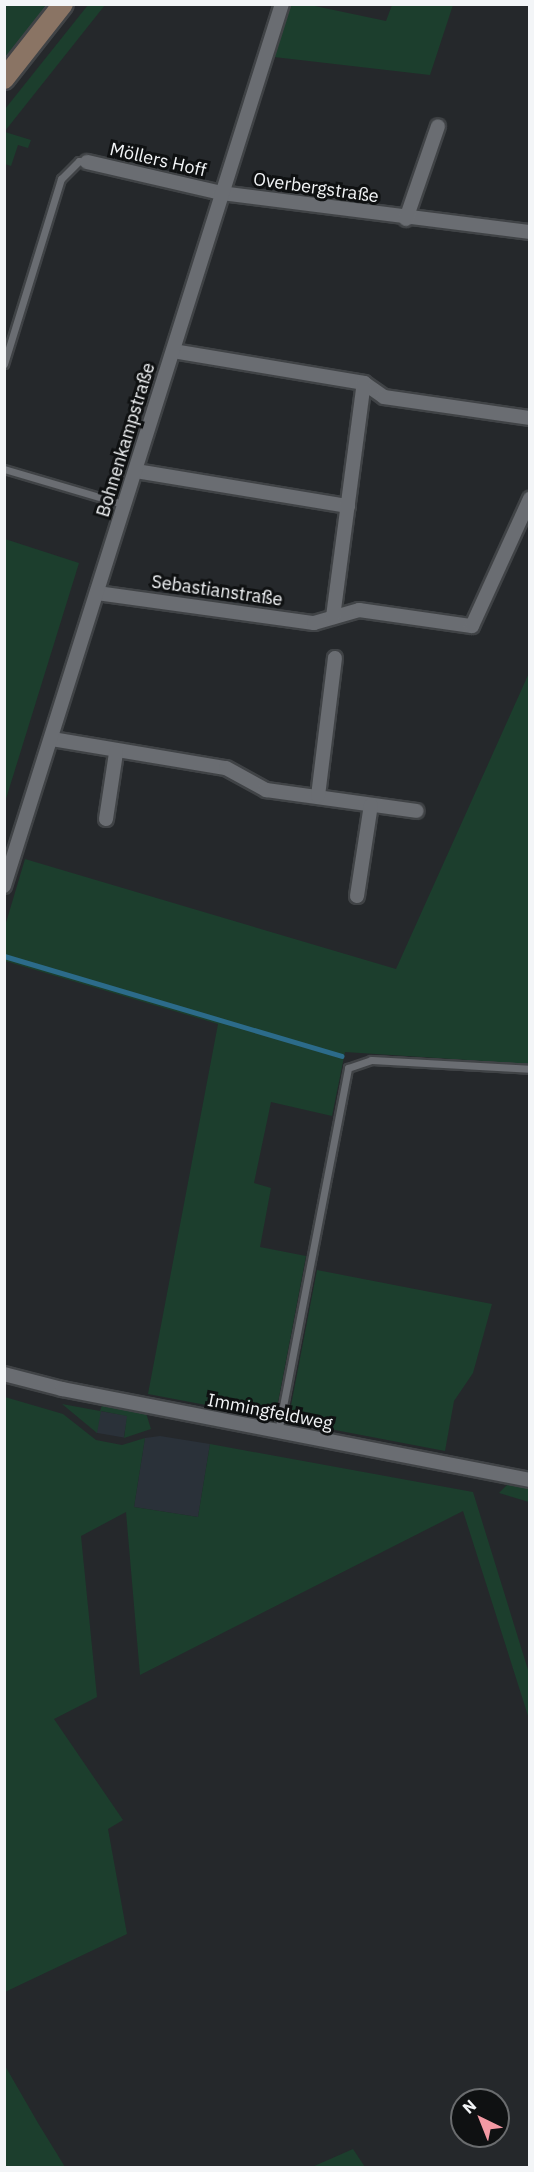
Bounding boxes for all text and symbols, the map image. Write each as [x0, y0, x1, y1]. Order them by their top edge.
street label: Möllers Hoff [108, 138, 208, 182]
street label: Overbergstraße [252, 169, 380, 207]
street label: Bohnenkampstraße [92, 360, 160, 520]
street label: Sebastianstraße [150, 571, 284, 611]
street label: Immingfeldweg [206, 1389, 334, 1435]
north arrow [450, 2088, 510, 2148]
text: N [458, 2095, 480, 2118]

